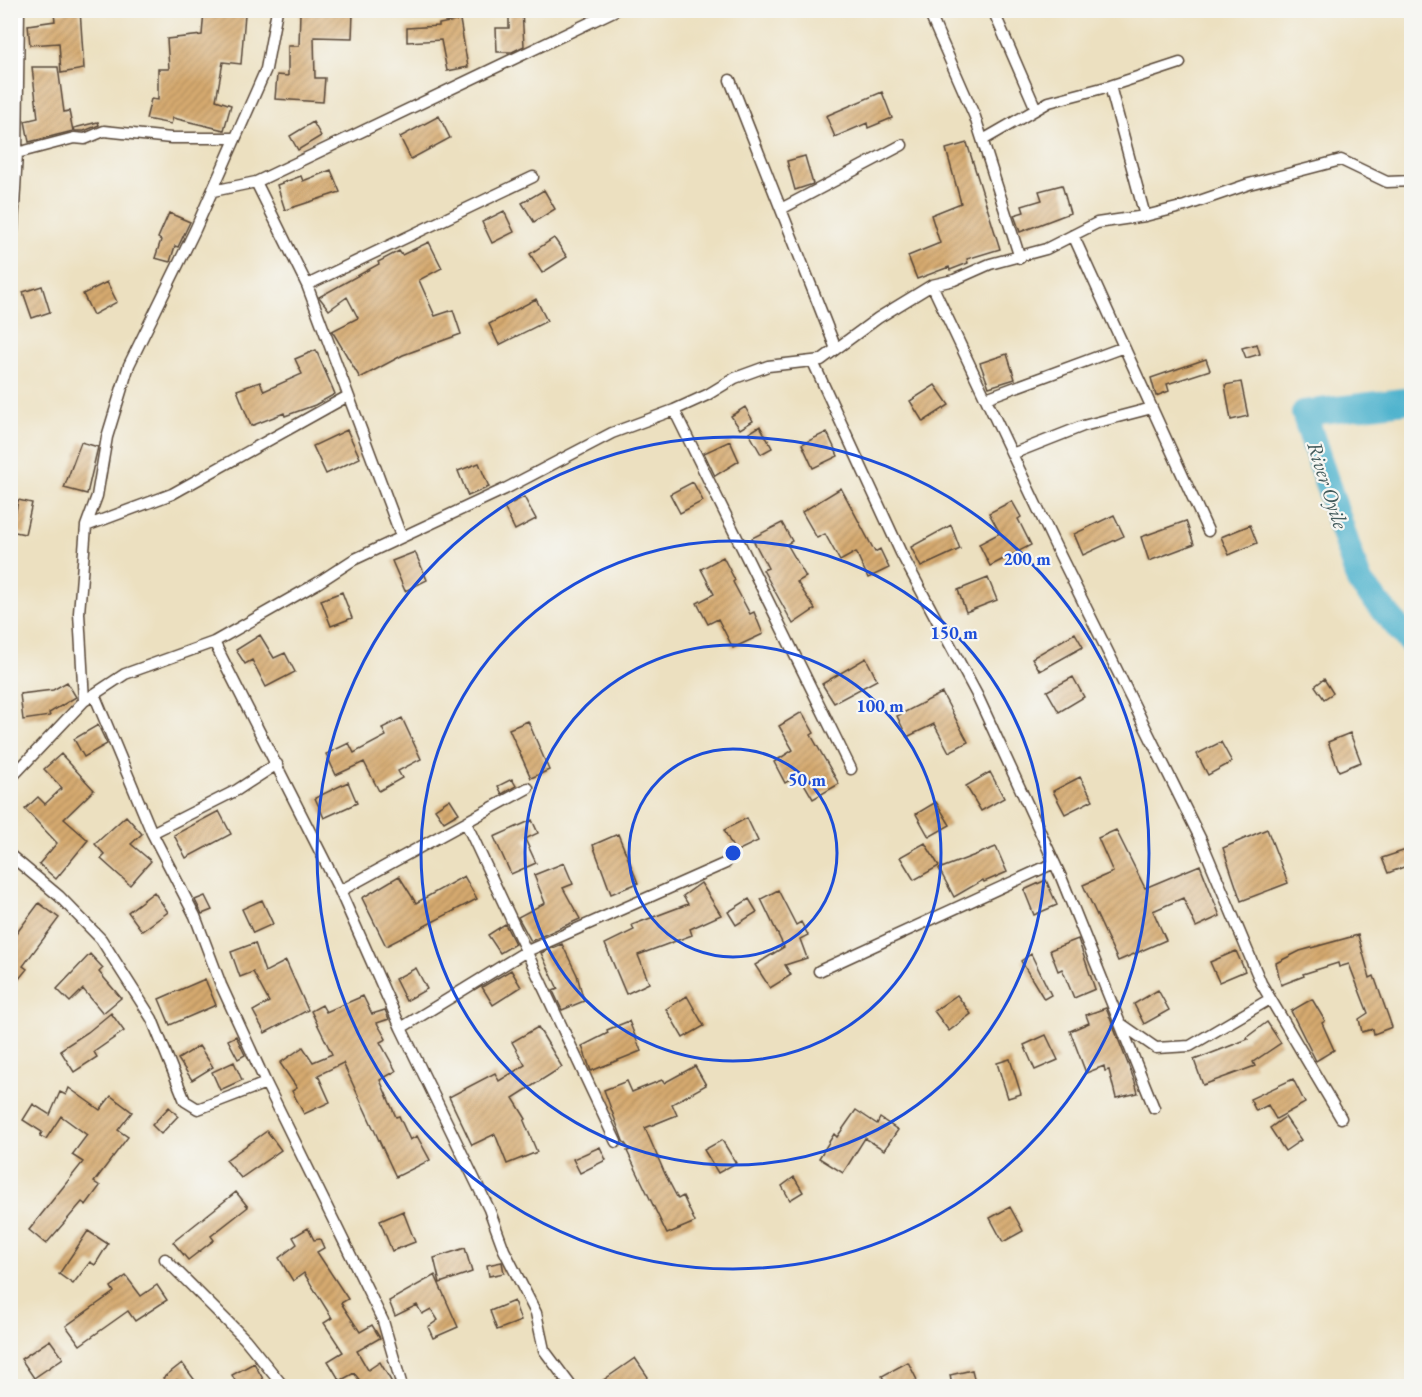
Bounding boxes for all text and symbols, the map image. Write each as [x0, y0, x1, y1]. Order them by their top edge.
water label: River Oyile [1301, 438, 1355, 533]
text: 200 m [1003, 547, 1051, 570]
text: 150 m [930, 621, 978, 644]
text: 100 m [856, 694, 904, 717]
text: 50 m [788, 768, 826, 791]
centre of rings [723, 843, 743, 863]

